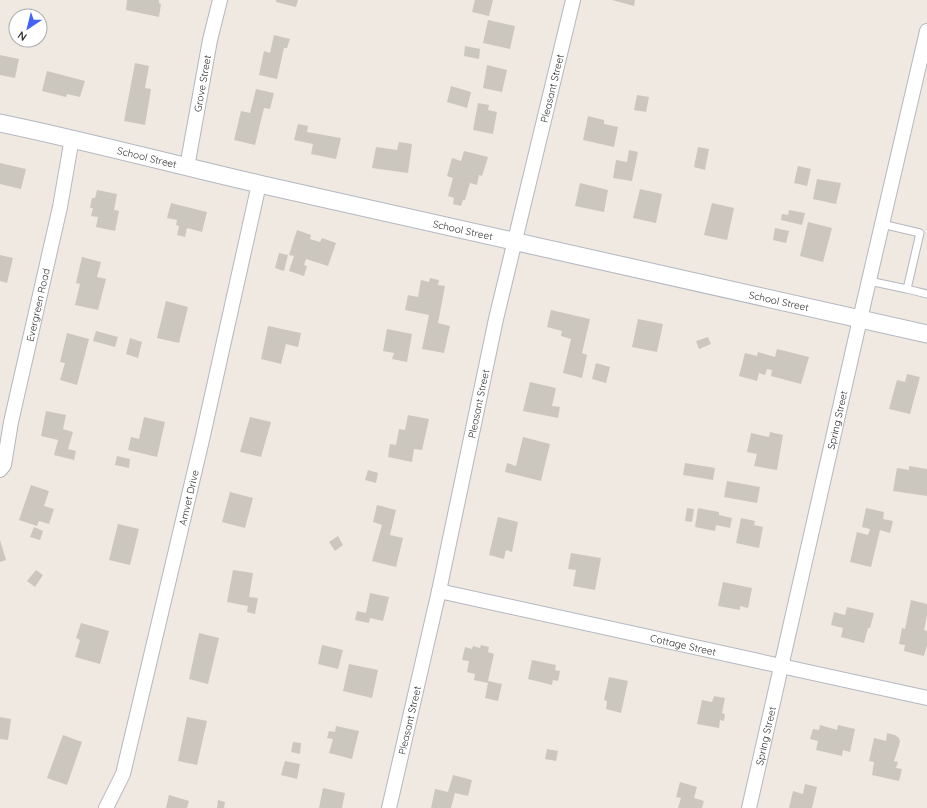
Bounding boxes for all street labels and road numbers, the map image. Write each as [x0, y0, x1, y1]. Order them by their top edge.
street label: Pleasant Street [537, 52, 566, 124]
street label: Grove Street [191, 53, 214, 113]
street label: School Street [116, 144, 179, 171]
street label: School Street [432, 217, 495, 243]
street label: Evergreen Road [23, 267, 52, 343]
street label: School Street [748, 288, 811, 314]
street label: Pleasant Street [465, 368, 492, 439]
street label: Spring Street [824, 389, 850, 450]
street label: Amvet Drive [176, 468, 201, 527]
street label: Cottage Street [649, 631, 718, 658]
street label: Pleasant Street [395, 684, 424, 756]
street label: Spring Street [752, 705, 778, 766]

